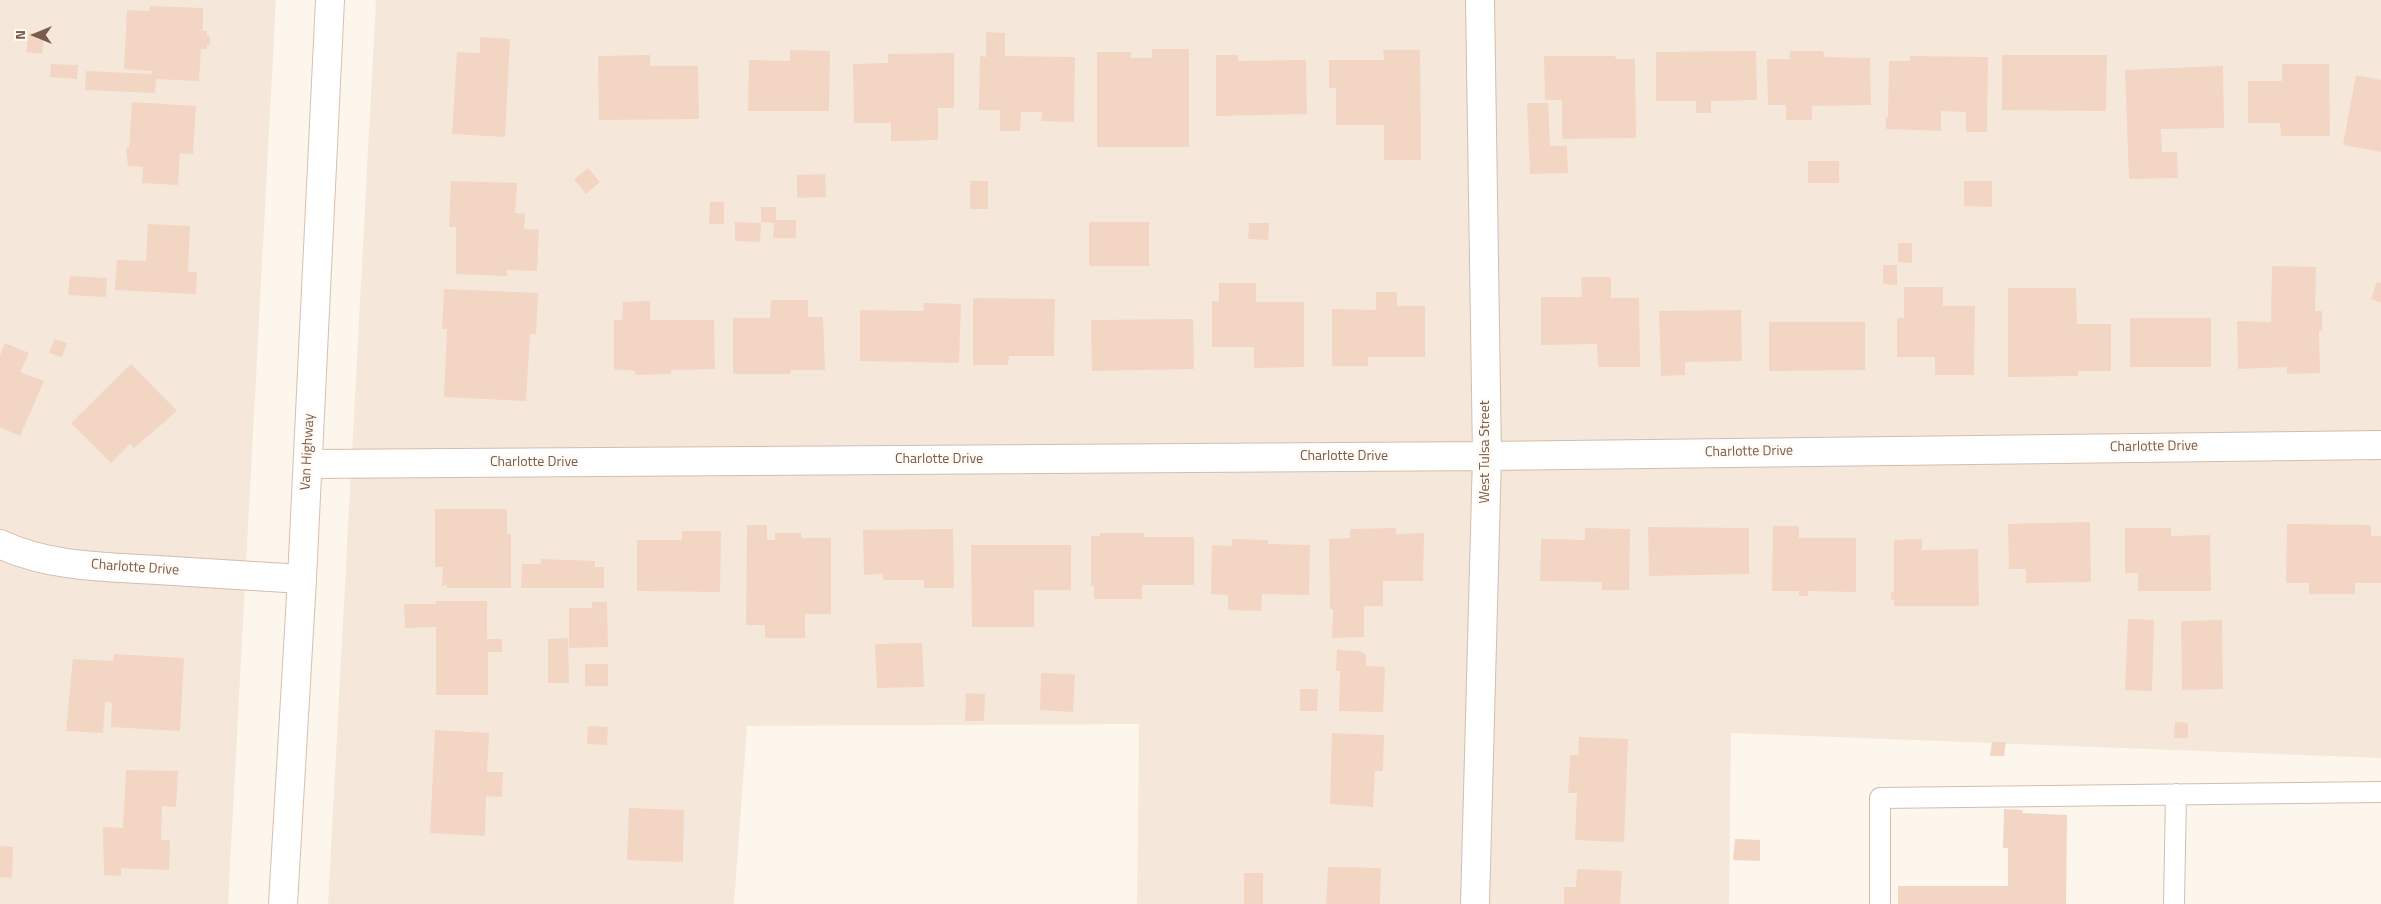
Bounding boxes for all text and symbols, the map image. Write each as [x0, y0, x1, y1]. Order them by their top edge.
north arrow [10, 10, 60, 60]
text: N [9, 30, 30, 40]
street label: West Tulsa Street [1478, 400, 1494, 504]
street label: Van Highway [298, 413, 318, 491]
street label: Charlotte Drive [2110, 438, 2198, 456]
street label: Charlotte Drive [1705, 443, 1793, 461]
street label: Charlotte Drive [1300, 449, 1388, 465]
street label: Charlotte Drive [895, 452, 983, 468]
street label: Charlotte Drive [490, 455, 578, 471]
street label: Charlotte Drive [90, 557, 180, 579]

